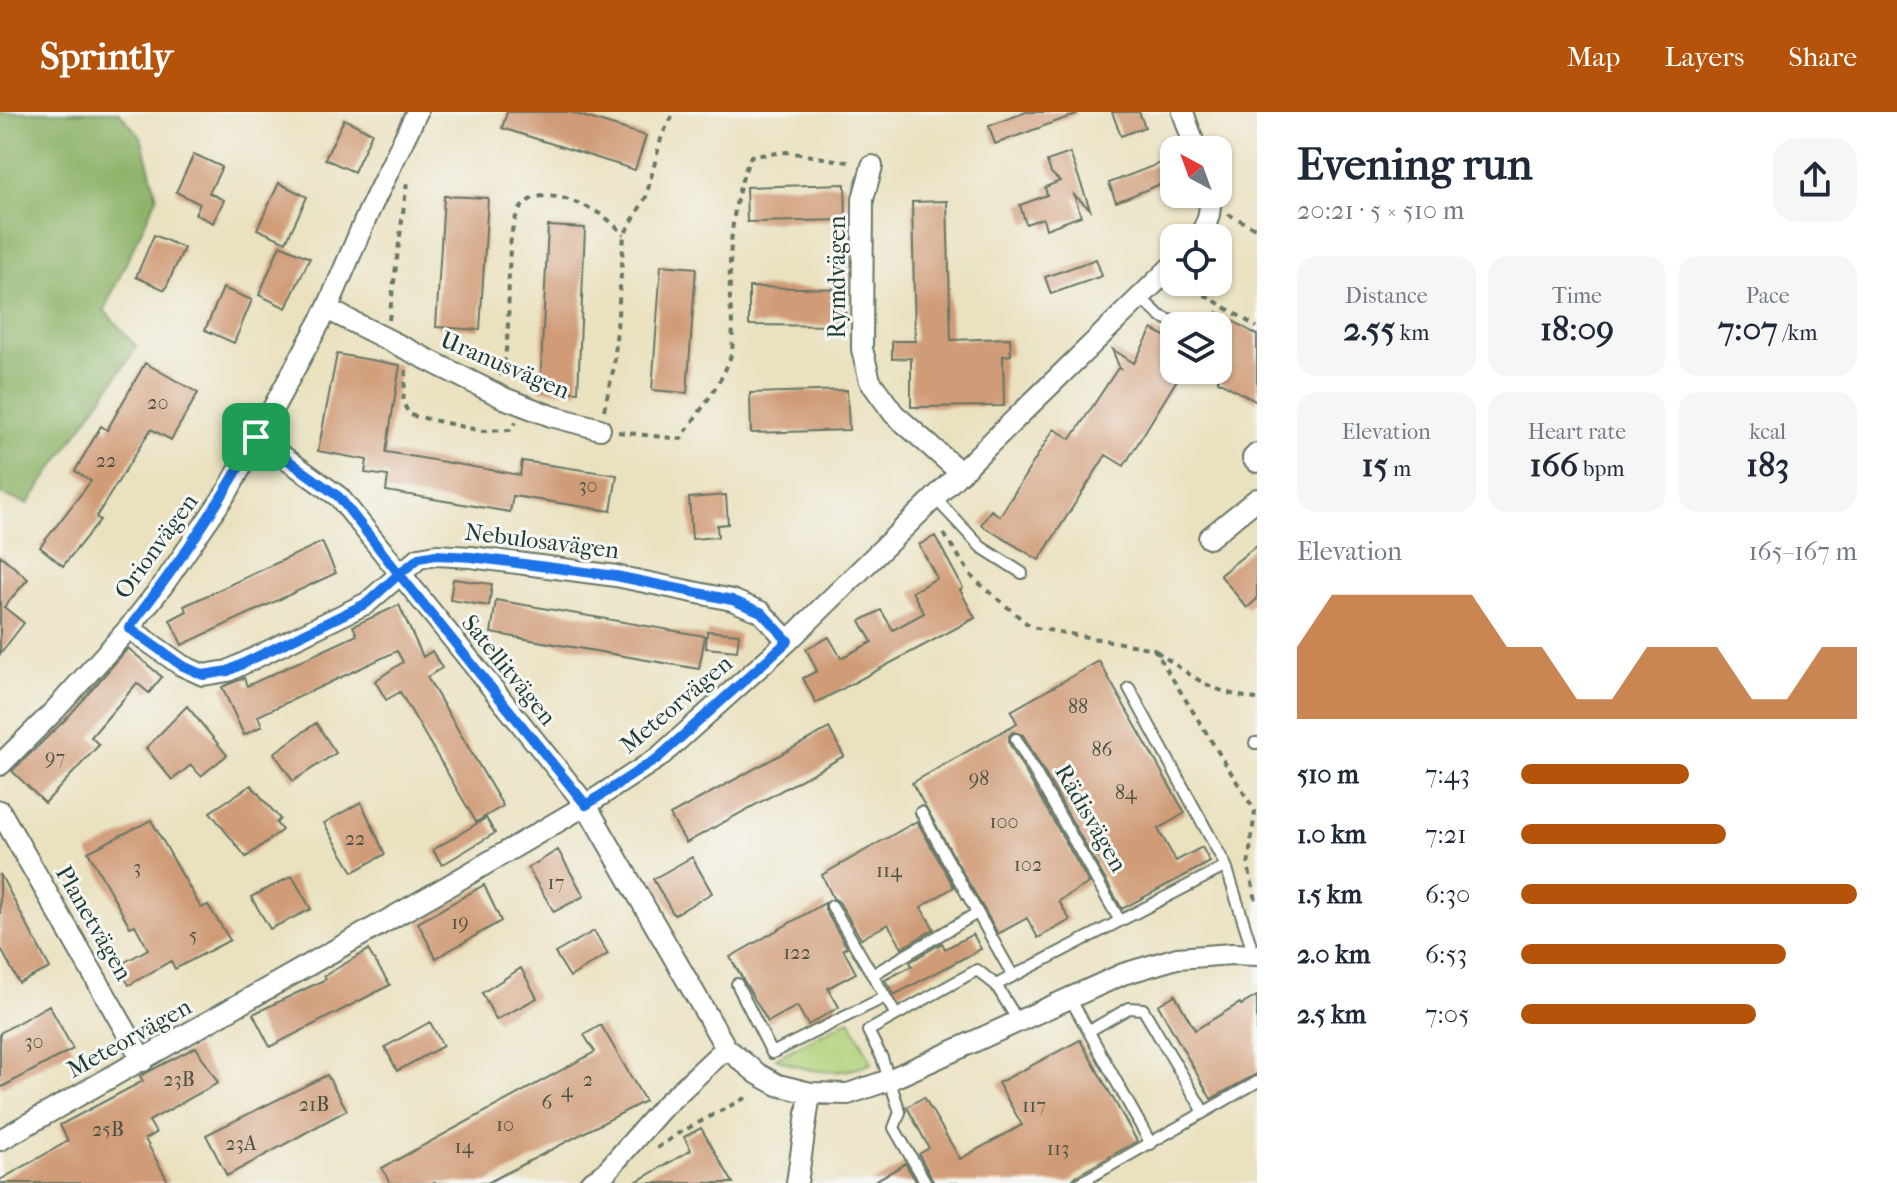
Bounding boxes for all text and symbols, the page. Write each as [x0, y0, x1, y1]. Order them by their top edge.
text: Sprintly [40, 34, 173, 79]
text: Map [1567, 40, 1620, 73]
text: Layers [1664, 40, 1744, 73]
text: Share [1788, 40, 1857, 73]
north arrow [1160, 136, 1232, 208]
map controls [1160, 136, 1232, 384]
button: share [1773, 138, 1857, 222]
text: Evening run [1297, 139, 1532, 190]
text: 20:21 · 5 × 510 m [1297, 195, 1464, 226]
street label: Rymdvägen [823, 215, 851, 339]
button: locate [1160, 224, 1232, 296]
text: Distance [1345, 283, 1428, 309]
text: Time [1552, 283, 1602, 309]
text: Pace [1746, 283, 1790, 309]
text: 2.55 [1343, 309, 1395, 349]
text: 18:09 [1540, 309, 1614, 349]
text: 7:07 [1718, 309, 1778, 349]
button: layers [1160, 312, 1232, 384]
text: km [1395, 320, 1429, 346]
text: /km [1778, 320, 1817, 346]
street label: Uranusvägen [436, 325, 574, 405]
house number: 20 [147, 391, 169, 414]
pin [222, 403, 290, 471]
icon: arrive [234, 415, 278, 459]
text: Elevation [1342, 419, 1431, 445]
text: Heart rate [1528, 419, 1626, 445]
text: kcal [1749, 419, 1786, 445]
text: 15 [1361, 445, 1388, 485]
text: 166 [1529, 445, 1578, 485]
text: 183 [1746, 445, 1789, 485]
house number: 22 [96, 449, 116, 472]
text: m [1388, 456, 1411, 482]
text: bpm [1578, 456, 1625, 482]
house number: 30 [578, 474, 598, 497]
street label: Orionvägen [108, 488, 204, 604]
street label: Nebulosavägen [463, 518, 621, 564]
text: Elevation [1297, 536, 1402, 567]
text: 165–167 m [1748, 536, 1857, 567]
street label: Satellitvägen [456, 609, 562, 731]
street label: Meteorvägen [614, 649, 738, 759]
house number: 88 [1068, 695, 1088, 718]
house number: 86 [1092, 738, 1113, 761]
house number: 97 [45, 746, 65, 769]
street label: Rädisvägen [1049, 759, 1133, 877]
text: 510 m [1297, 759, 1359, 790]
text: 7:43 [1425, 759, 1470, 790]
house number: 98 [969, 767, 989, 790]
house number: 84 [1115, 781, 1138, 804]
house number: 100 [989, 810, 1019, 833]
text: 1.0 km [1297, 819, 1366, 850]
text: 7:21 [1425, 819, 1467, 850]
house number: 22 [345, 827, 365, 850]
house number: 102 [1014, 853, 1042, 876]
house number: 3 [133, 856, 141, 879]
house number: 114 [876, 859, 903, 882]
street label: Planetvägen [50, 861, 138, 985]
house number: 17 [548, 871, 565, 894]
text: 1.5 km [1297, 879, 1362, 910]
text: 6:30 [1425, 879, 1470, 910]
house number: 19 [451, 911, 469, 934]
house number: 5 [189, 924, 197, 947]
text: 2.0 km [1297, 939, 1370, 970]
text: 6:53 [1425, 939, 1467, 970]
house number: 122 [783, 941, 811, 964]
street label: Meteorvägen [62, 992, 196, 1084]
text: 2.5 km [1297, 999, 1366, 1030]
text: 7:05 [1425, 999, 1469, 1030]
house number: 30 [24, 1030, 44, 1053]
house number: 23B [163, 1068, 195, 1091]
house number: 2 [583, 1068, 593, 1091]
house number: 4 [561, 1079, 574, 1102]
house number: 6 [542, 1091, 553, 1114]
house number: 21B [299, 1093, 329, 1116]
house number: 117 [1022, 1094, 1046, 1117]
house number: 10 [496, 1113, 514, 1136]
house number: 25B [92, 1118, 124, 1141]
house number: 23A [225, 1132, 258, 1155]
house number: 14 [455, 1135, 475, 1158]
house number: 113 [1047, 1137, 1069, 1160]

